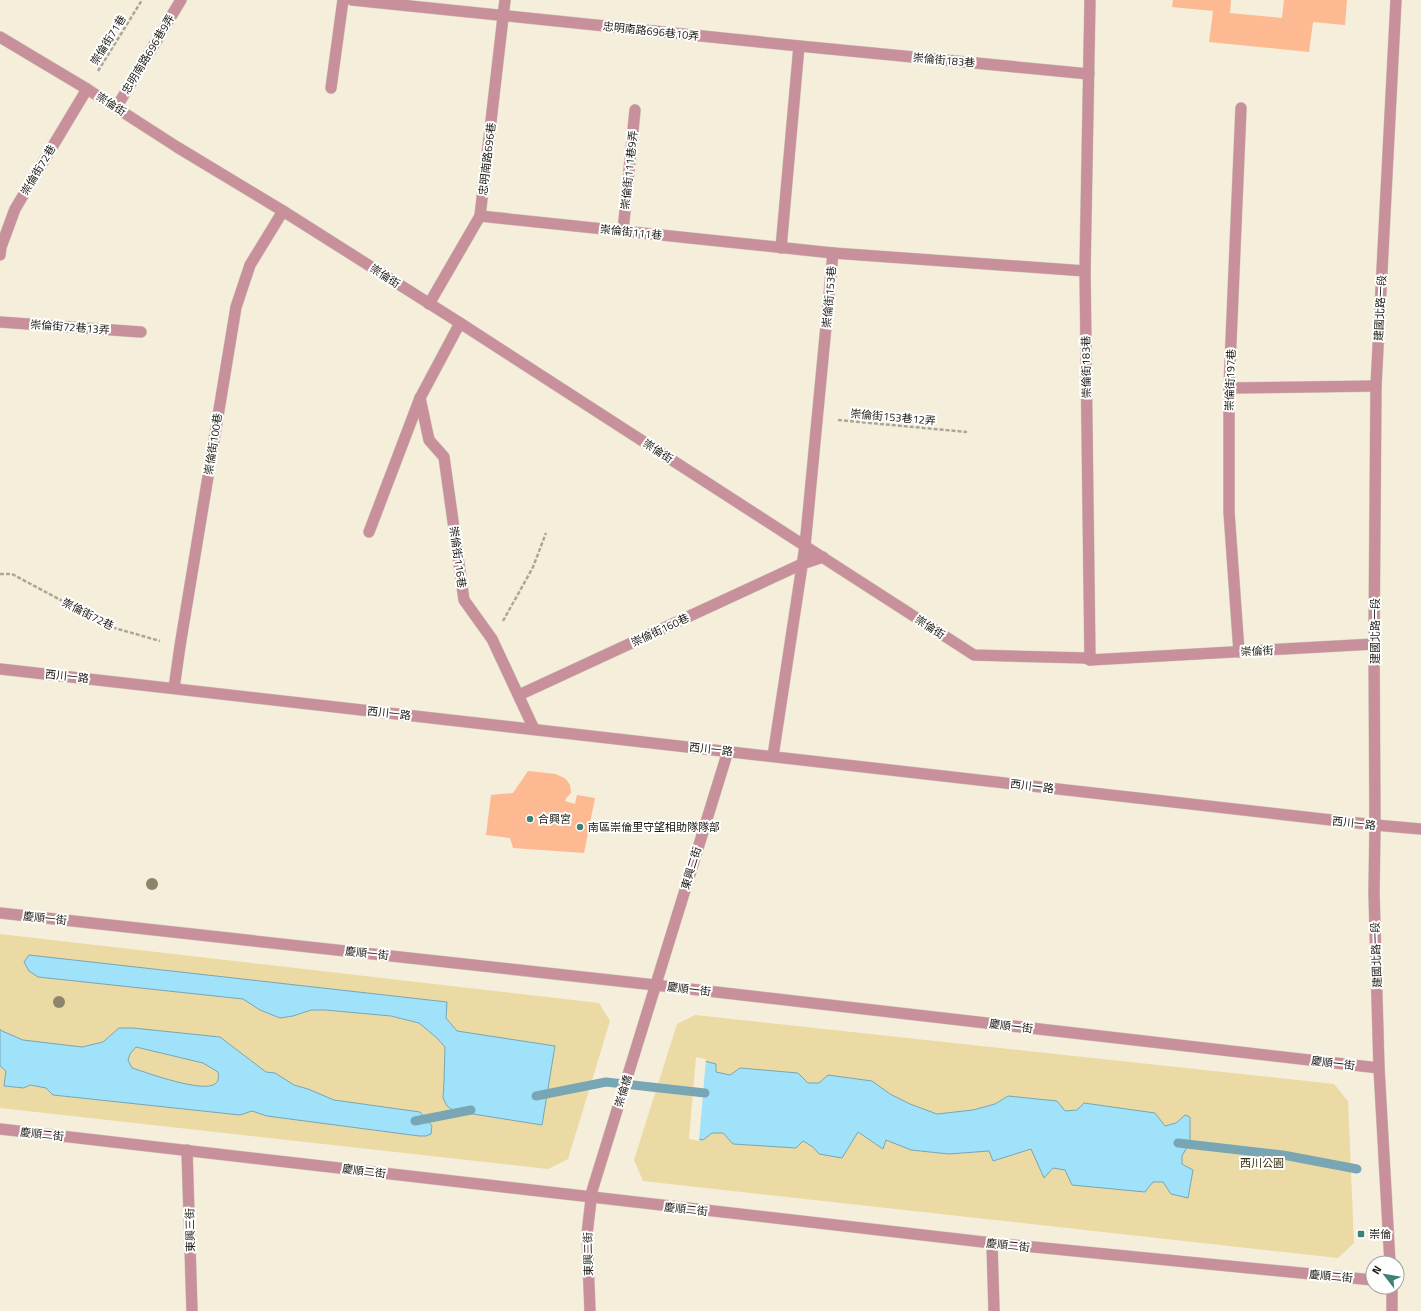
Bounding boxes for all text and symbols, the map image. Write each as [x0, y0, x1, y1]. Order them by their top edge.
street label: 忠明南路696巷9弄 [118, 11, 178, 97]
street label: 崇倫街71巷 [86, 12, 130, 68]
street label: 忠明南路696巷10弄 [602, 18, 700, 44]
street label: 崇倫街183巷 [912, 49, 976, 71]
street label: 崇倫街 [93, 88, 129, 120]
street label: 忠明南路696巷 [475, 122, 499, 196]
street label: 崇倫街111巷9弄 [617, 130, 641, 210]
street label: 崇倫街72巷 [17, 142, 59, 198]
street label: 崇倫街111巷 [599, 221, 663, 243]
street label: 崇倫街 [367, 260, 403, 292]
street label: 崇倫街153巷 [818, 265, 840, 329]
street label: 建國北路一段 [1370, 275, 1390, 341]
street label: 崇倫街72巷13弄 [30, 316, 110, 338]
street label: 崇倫街183巷 [1077, 336, 1095, 398]
street label: 崇倫街197巷 [1221, 348, 1239, 412]
street label: 崇倫街153巷12弄 [850, 405, 936, 429]
street label: 崇倫街100巷 [200, 412, 226, 476]
street label: 崇倫街 [640, 435, 676, 467]
street label: 崇倫街116巷 [446, 525, 470, 589]
street label: 崇倫街72巷 [59, 594, 117, 634]
street label: 建國北路一段 [1367, 598, 1383, 664]
street label: 崇倫街160巷 [628, 610, 692, 650]
street label: 崇倫街 [912, 611, 948, 643]
street label: 崇倫街 [1240, 642, 1274, 660]
street label: 西川一路 [44, 666, 90, 686]
street label: 西川一路 [366, 703, 412, 723]
street label: 西川一路 [688, 739, 734, 759]
street label: 西川一路 [1009, 775, 1055, 797]
place label: 合興宮 [538, 811, 571, 827]
street label: 西川一路 [1331, 813, 1377, 833]
marker: 合興宮 [525, 814, 535, 824]
place label: 南區崇倫里守望相助隊隊部 [588, 819, 720, 835]
marker: 南區崇倫里守望相助隊隊部 [575, 822, 585, 832]
street label: 東興二街 [677, 845, 705, 891]
street label: 慶順一街 [22, 908, 68, 928]
street label: 建國北路一段 [1367, 922, 1385, 988]
street label: 慶順一街 [344, 943, 390, 963]
street label: 慶順一街 [666, 978, 712, 1000]
street label: 慶順一街 [988, 1015, 1034, 1037]
street label: 慶順一街 [1310, 1052, 1356, 1074]
street label: 崇倫橋 [611, 1073, 635, 1109]
street label: 慶順二街 [19, 1124, 65, 1144]
park label: 西川公園 [1240, 1155, 1284, 1171]
street label: 慶順二街 [341, 1160, 387, 1182]
street label: 慶順二街 [663, 1199, 709, 1219]
street label: 東興三街 [182, 1208, 198, 1252]
place label: 崇倫 [1369, 1226, 1391, 1242]
marker: 崇倫 [1356, 1229, 1366, 1239]
street label: 東興二街 [580, 1232, 596, 1276]
street label: 慶順二街 [985, 1235, 1031, 1255]
north arrow [1365, 1255, 1405, 1295]
text: N [1368, 1262, 1385, 1277]
street label: 慶順二街 [1308, 1266, 1354, 1286]

